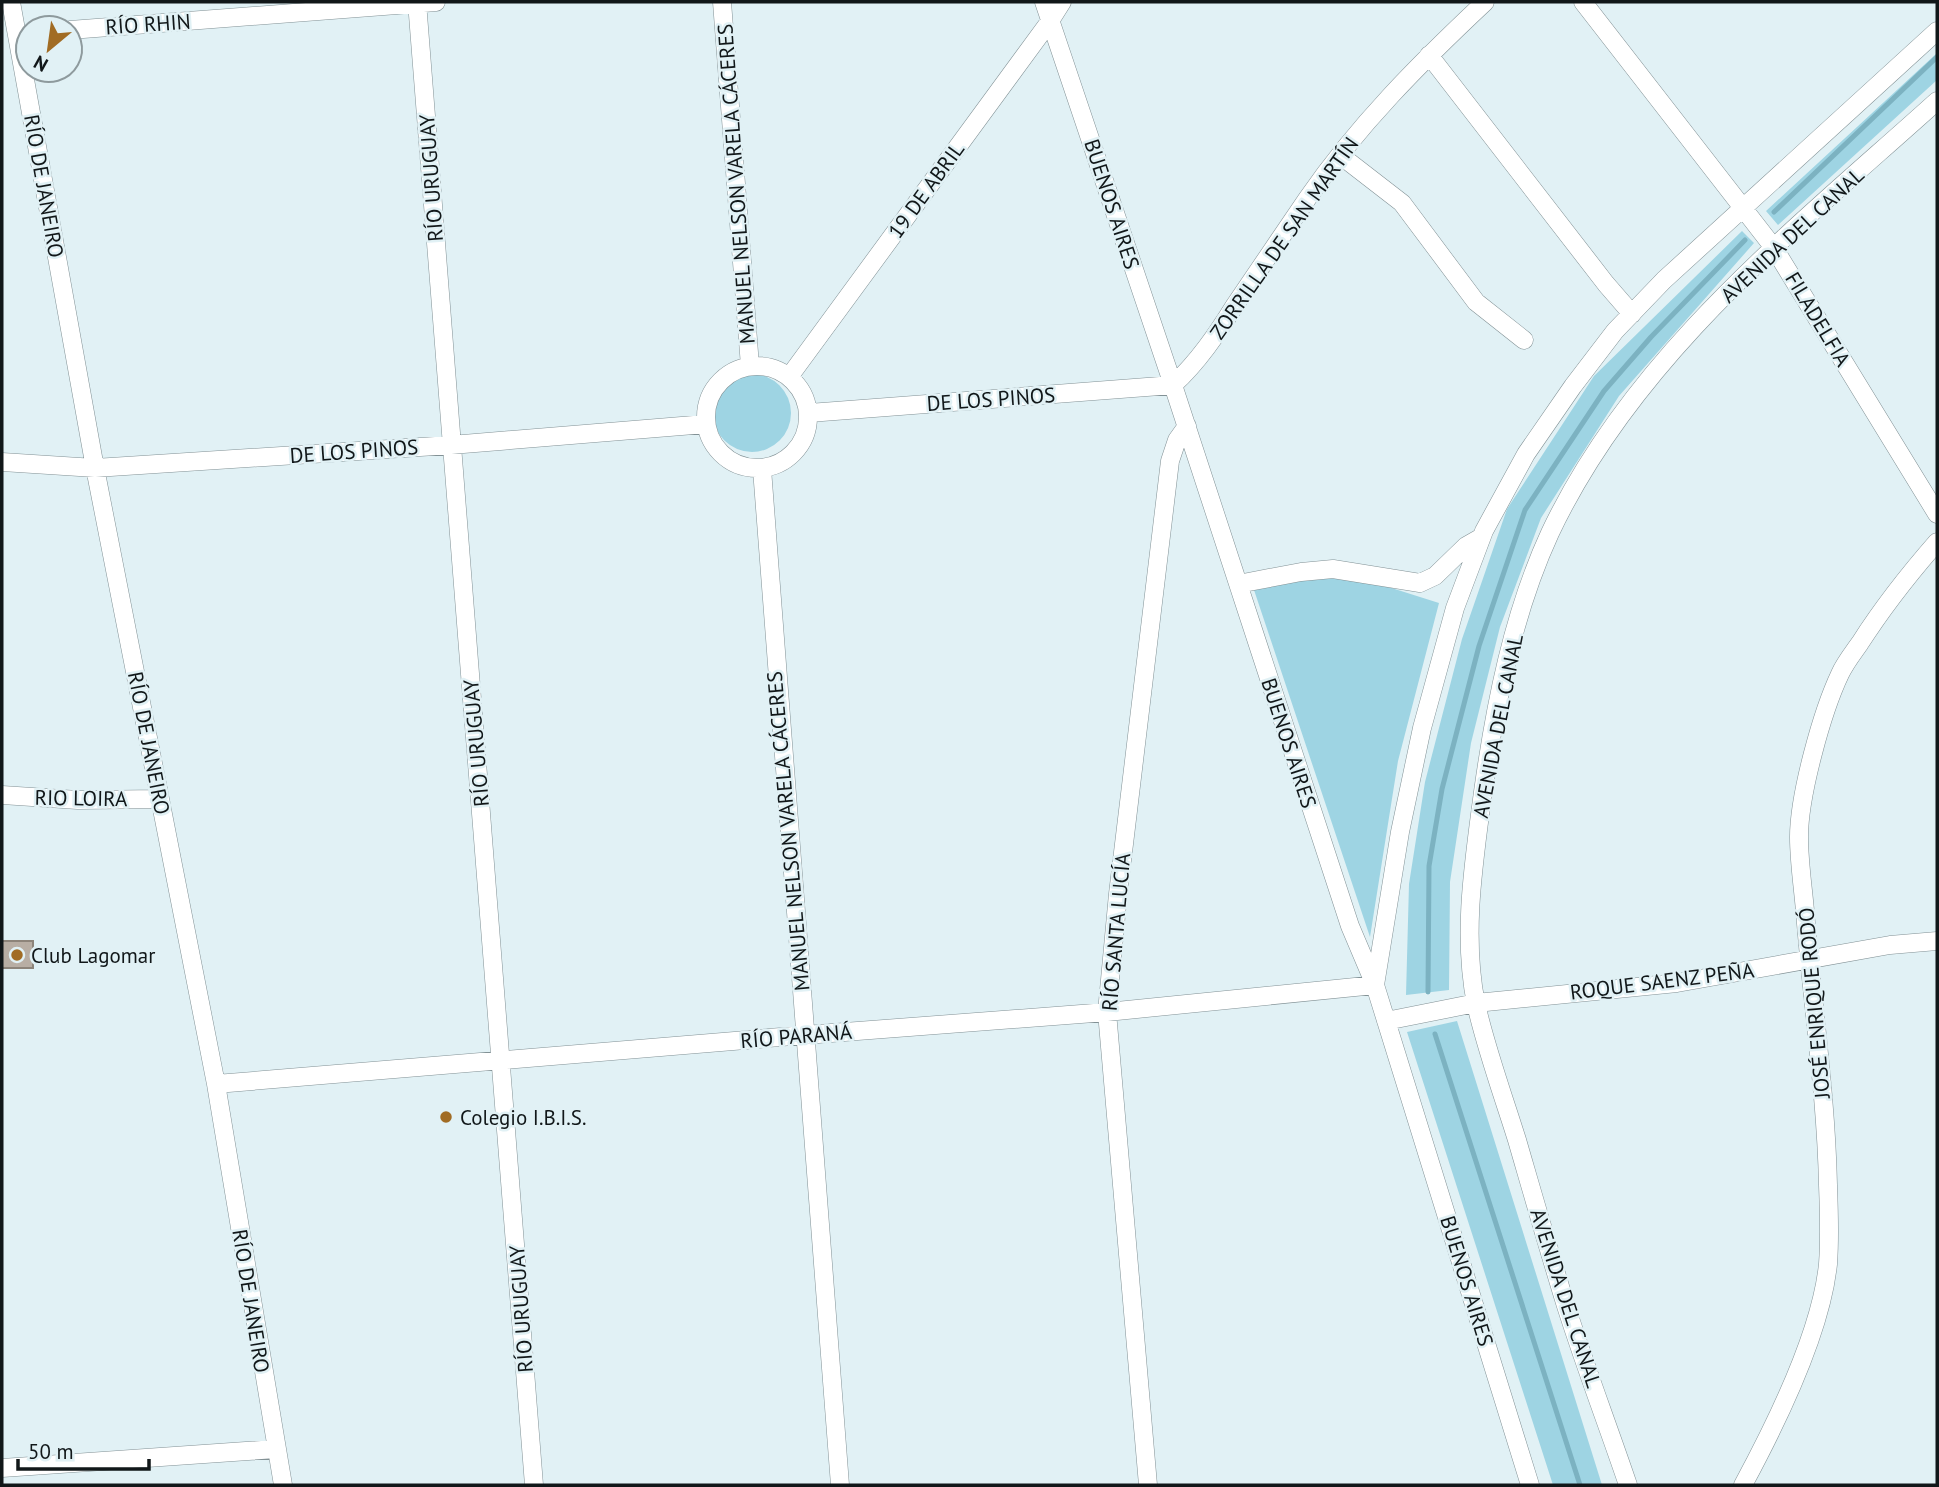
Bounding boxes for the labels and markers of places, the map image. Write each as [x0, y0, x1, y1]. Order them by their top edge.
place label: Club Lagomar [31, 942, 155, 969]
marker: Club Lagomar [9, 947, 25, 963]
place label: Colegio I.B.I.S. [460, 1104, 586, 1131]
marker: Colegio I.B.I.S. [438, 1109, 454, 1125]

